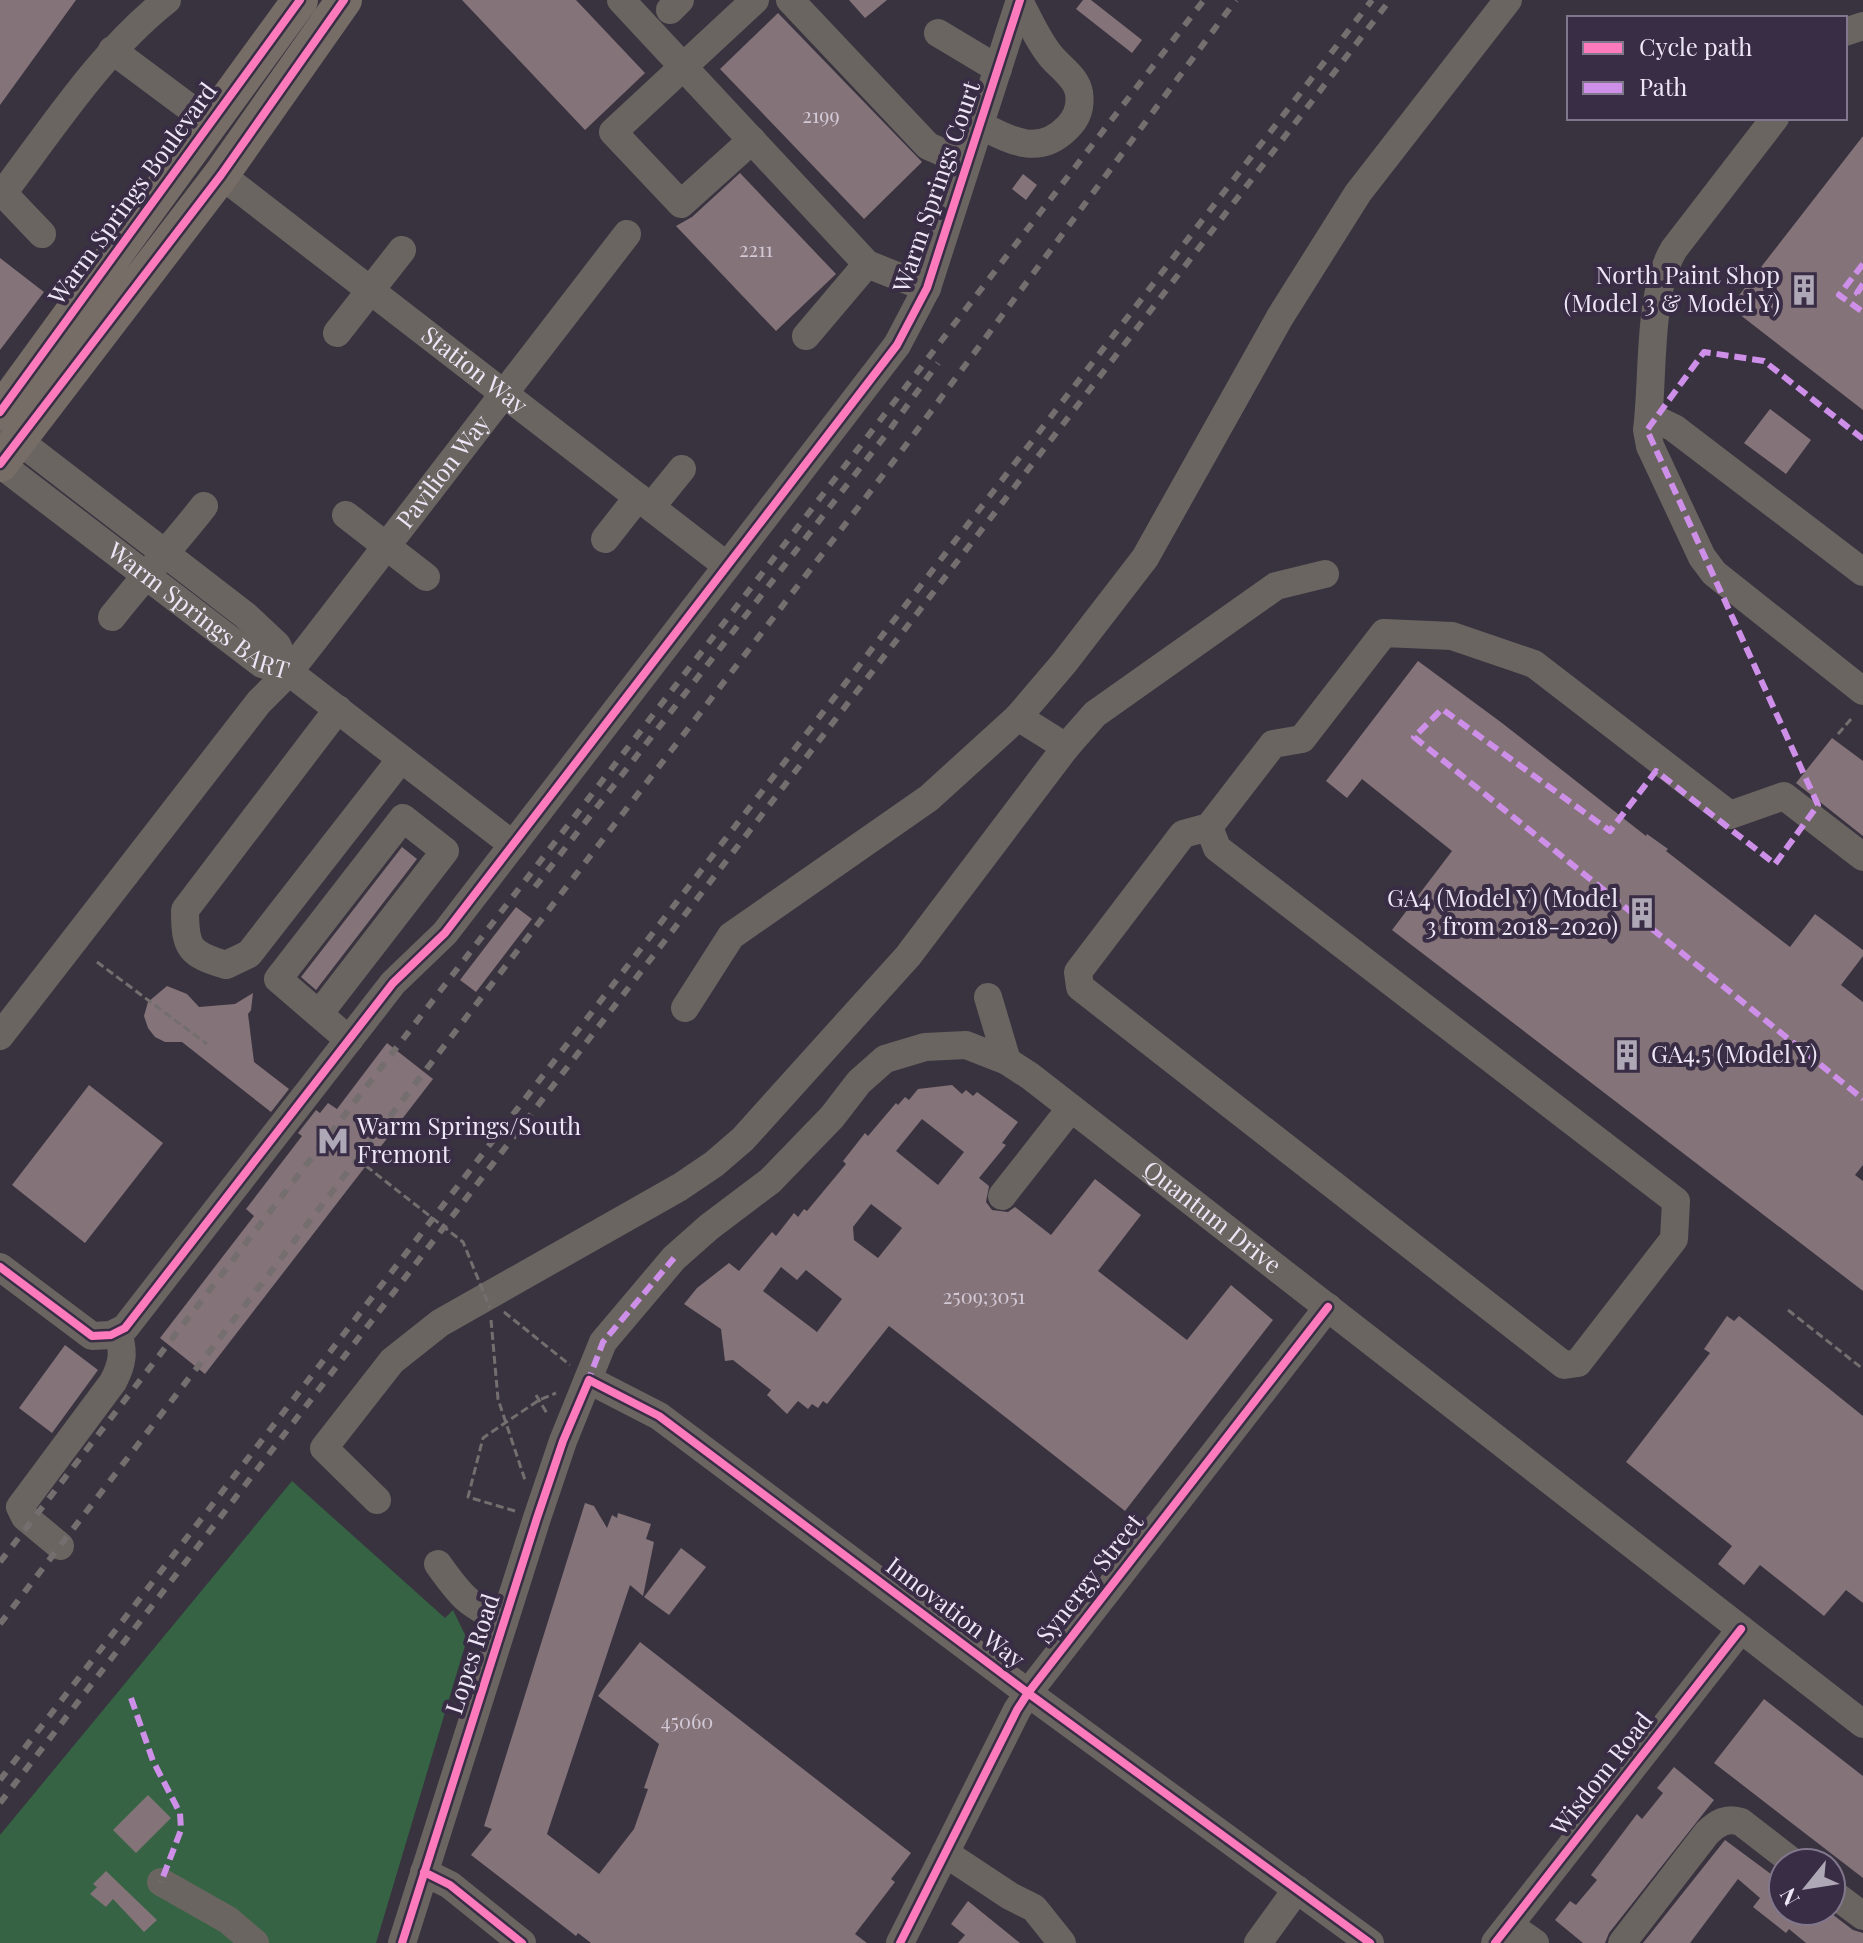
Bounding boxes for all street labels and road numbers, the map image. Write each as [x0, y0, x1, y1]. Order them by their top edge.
street label: Warm Springs Boulevard [39, 75, 223, 311]
street label: Warm Springs Court [884, 76, 986, 297]
street label: Station Way [416, 318, 535, 420]
street label: Pavilion Way [388, 407, 496, 534]
street label: Warm Springs BART [101, 533, 294, 685]
street label: Quantum Drive [1138, 1152, 1289, 1280]
street label: Synergy Street [1028, 1506, 1150, 1649]
street label: Innovation Way [880, 1549, 1032, 1674]
street label: Lopes Road [437, 1589, 506, 1718]
street label: Wisdom Road [1542, 1705, 1659, 1842]

